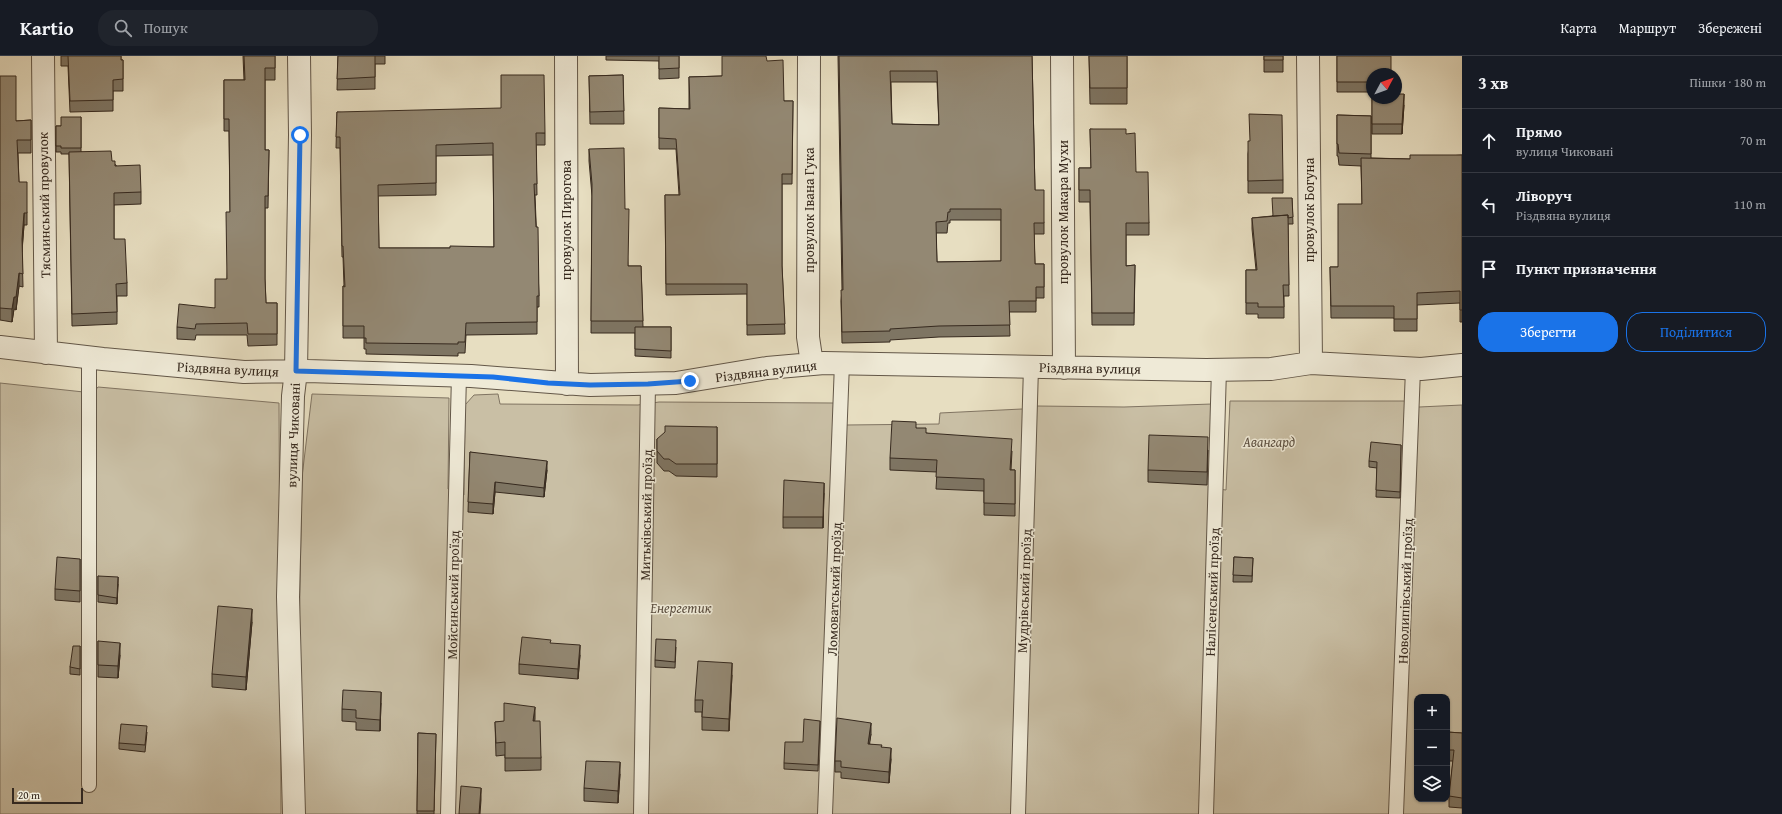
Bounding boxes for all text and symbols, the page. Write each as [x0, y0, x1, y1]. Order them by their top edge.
search box [98, 10, 378, 46]
text: Kartio [20, 14, 74, 42]
icon: search [112, 17, 134, 39]
text: Пошук [144, 17, 188, 38]
text: Карта [1561, 18, 1597, 38]
text: Маршрут [1619, 18, 1676, 38]
text: Збережені [1698, 18, 1762, 38]
north arrow [1366, 68, 1402, 104]
text: 3 хв [1478, 70, 1508, 95]
text: Пішки · 180 m [1689, 73, 1766, 92]
text: Прямо [1516, 121, 1562, 142]
route start [291, 126, 309, 144]
icon: ahead [1478, 130, 1500, 152]
street label: Тясминський провулок [33, 131, 55, 278]
text: 70 m [1740, 131, 1766, 150]
street label: провулок Макара Мухи [1053, 140, 1073, 284]
text: вулиця Чиковані [1516, 142, 1614, 161]
street label: провулок Івана Гука [799, 147, 819, 273]
street label: провулок Богуна [1299, 157, 1319, 262]
street label: провулок Пирогова [556, 159, 576, 280]
text: Ліворуч [1516, 185, 1572, 206]
icon: left [1478, 194, 1500, 216]
text: 110 m [1734, 195, 1766, 214]
text: Різдвяна вулиця [1516, 206, 1611, 225]
icon: arrive [1478, 258, 1500, 280]
text: Пункт призначення [1516, 258, 1657, 279]
button: Зберегти [1478, 312, 1618, 352]
button: Поділитися [1626, 312, 1766, 352]
street label: Різдвяна вулиця [714, 355, 818, 387]
street label: Різдвяна вулиця [177, 356, 279, 382]
street label: Різдвяна вулиця [1039, 357, 1141, 379]
route end [681, 372, 699, 390]
street label: вулиця Чиковані [281, 382, 305, 488]
park label: Авангард [1242, 432, 1295, 452]
street label: Митьківський проїзд [635, 449, 657, 581]
street label: Новолипівський проїзд [1392, 518, 1418, 664]
street label: Ломоватський проїзд [822, 521, 846, 656]
street label: Налісенський проїзд [1200, 527, 1224, 657]
street label: Мудрівський проїзд [1012, 528, 1036, 654]
street label: Мойсинський проїзд [442, 530, 464, 660]
park label: Енергетик [649, 598, 712, 618]
map controls [1414, 694, 1450, 802]
button: + [1414, 694, 1450, 730]
button: − [1414, 730, 1450, 766]
button: layers [1414, 766, 1450, 802]
scale bar [12, 786, 83, 805]
text: 20 m [18, 787, 40, 803]

